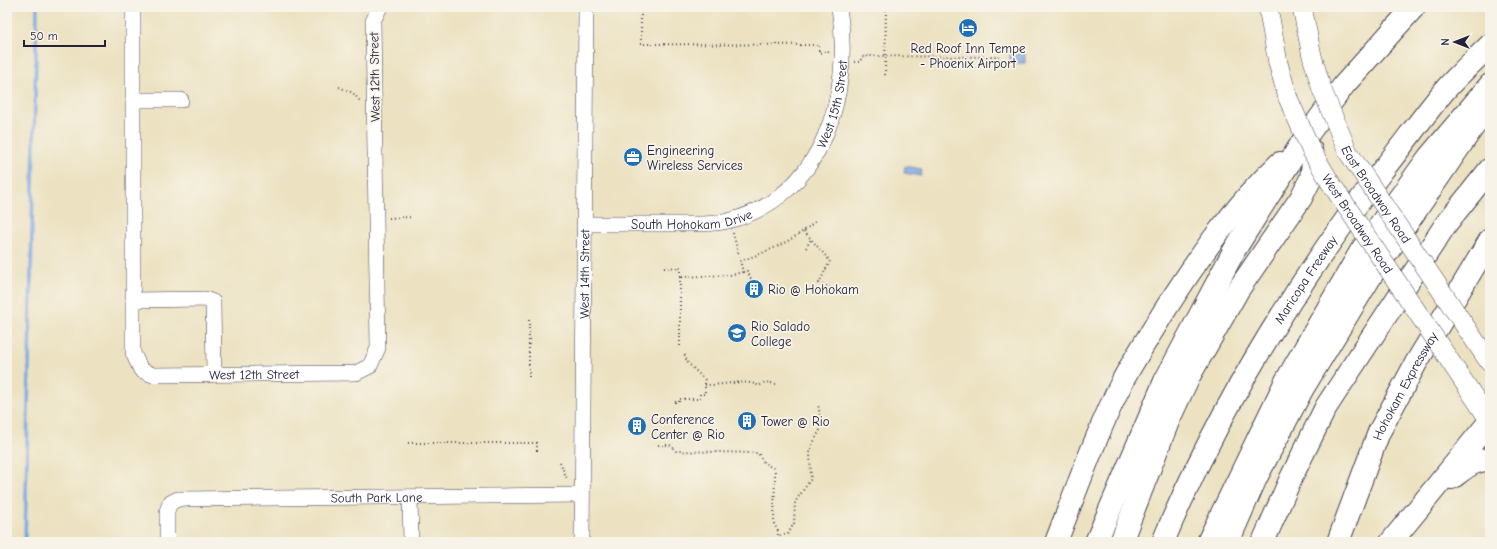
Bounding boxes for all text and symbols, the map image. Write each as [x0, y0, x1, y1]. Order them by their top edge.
hotel icon: Red Roof Inn Tempe - Phoenix Airport [957, 17, 979, 39]
scale bar [24, 22, 105, 48]
north arrow [1435, 22, 1475, 62]
text: 50 m [30, 29, 58, 43]
street label: West 12th Street [366, 31, 383, 122]
text: N [1439, 38, 1452, 46]
place label: Red Roof Inn Tempe - Phoenix Airport [911, 41, 1026, 71]
street label: West 15th Street [814, 59, 850, 150]
place label: Engineering Wireless Services [647, 143, 743, 173]
street label: East Broadway Road [1338, 144, 1414, 246]
office icon: Engineering Wireless Services [622, 146, 644, 168]
street label: West Broadway Road [1319, 171, 1396, 276]
street label: South Hohokam Drive [631, 206, 755, 232]
street label: West 14th Street [577, 228, 592, 319]
street label: Maricopa Freeway [1271, 233, 1340, 327]
building icon: Rio @ Hohokam [743, 278, 765, 300]
place label: Rio @ Hohokam [768, 282, 859, 297]
place label: Rio Salado College [751, 319, 810, 349]
school or university icon: Rio Salado College [726, 322, 748, 344]
street label: Hohokam Expressway [1370, 329, 1441, 442]
street label: West 12th Street [209, 367, 301, 382]
building icon: Tower @ Rio [736, 410, 758, 432]
place label: Conference Center @ Rio [651, 412, 725, 442]
place label: Tower @ Rio [761, 414, 830, 429]
building icon: Conference Center @ Rio [626, 415, 648, 437]
street label: South Park Lane [331, 490, 423, 505]

